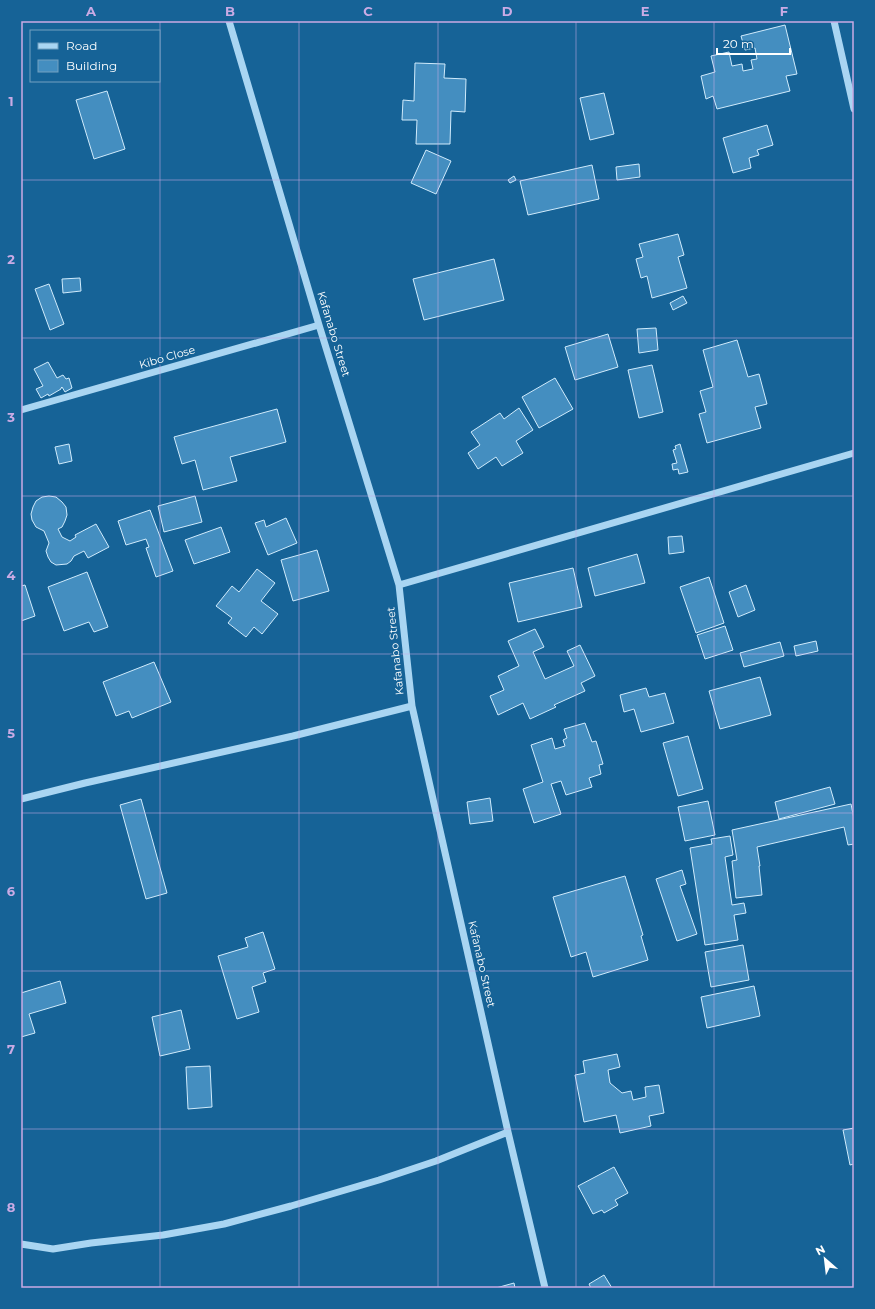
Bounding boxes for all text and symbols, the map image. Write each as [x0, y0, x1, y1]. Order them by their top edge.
text: A [85, 3, 97, 19]
text: B [225, 3, 235, 19]
text: C [363, 3, 373, 19]
text: D [502, 3, 513, 19]
text: E [641, 3, 650, 19]
text: F [780, 3, 788, 19]
legend [30, 30, 160, 82]
scale bar [717, 30, 790, 56]
text: 20 m [723, 36, 754, 51]
text: Road [66, 38, 97, 53]
text: Building [66, 58, 117, 73]
text: 1 [8, 93, 14, 109]
text: 2 [7, 251, 15, 267]
street label: Kafanabo Street [314, 290, 354, 379]
street label: Kibo Close [137, 342, 197, 372]
text: 3 [6, 409, 15, 425]
text: 4 [7, 567, 16, 583]
street label: Kafanabo Street [383, 606, 407, 696]
text: 5 [7, 725, 15, 741]
text: 6 [7, 883, 16, 899]
street label: Kafanabo Street [465, 919, 499, 1009]
text: 7 [7, 1041, 15, 1057]
text: 8 [7, 1199, 16, 1215]
north arrow [805, 1239, 845, 1279]
text: N [813, 1242, 828, 1258]

